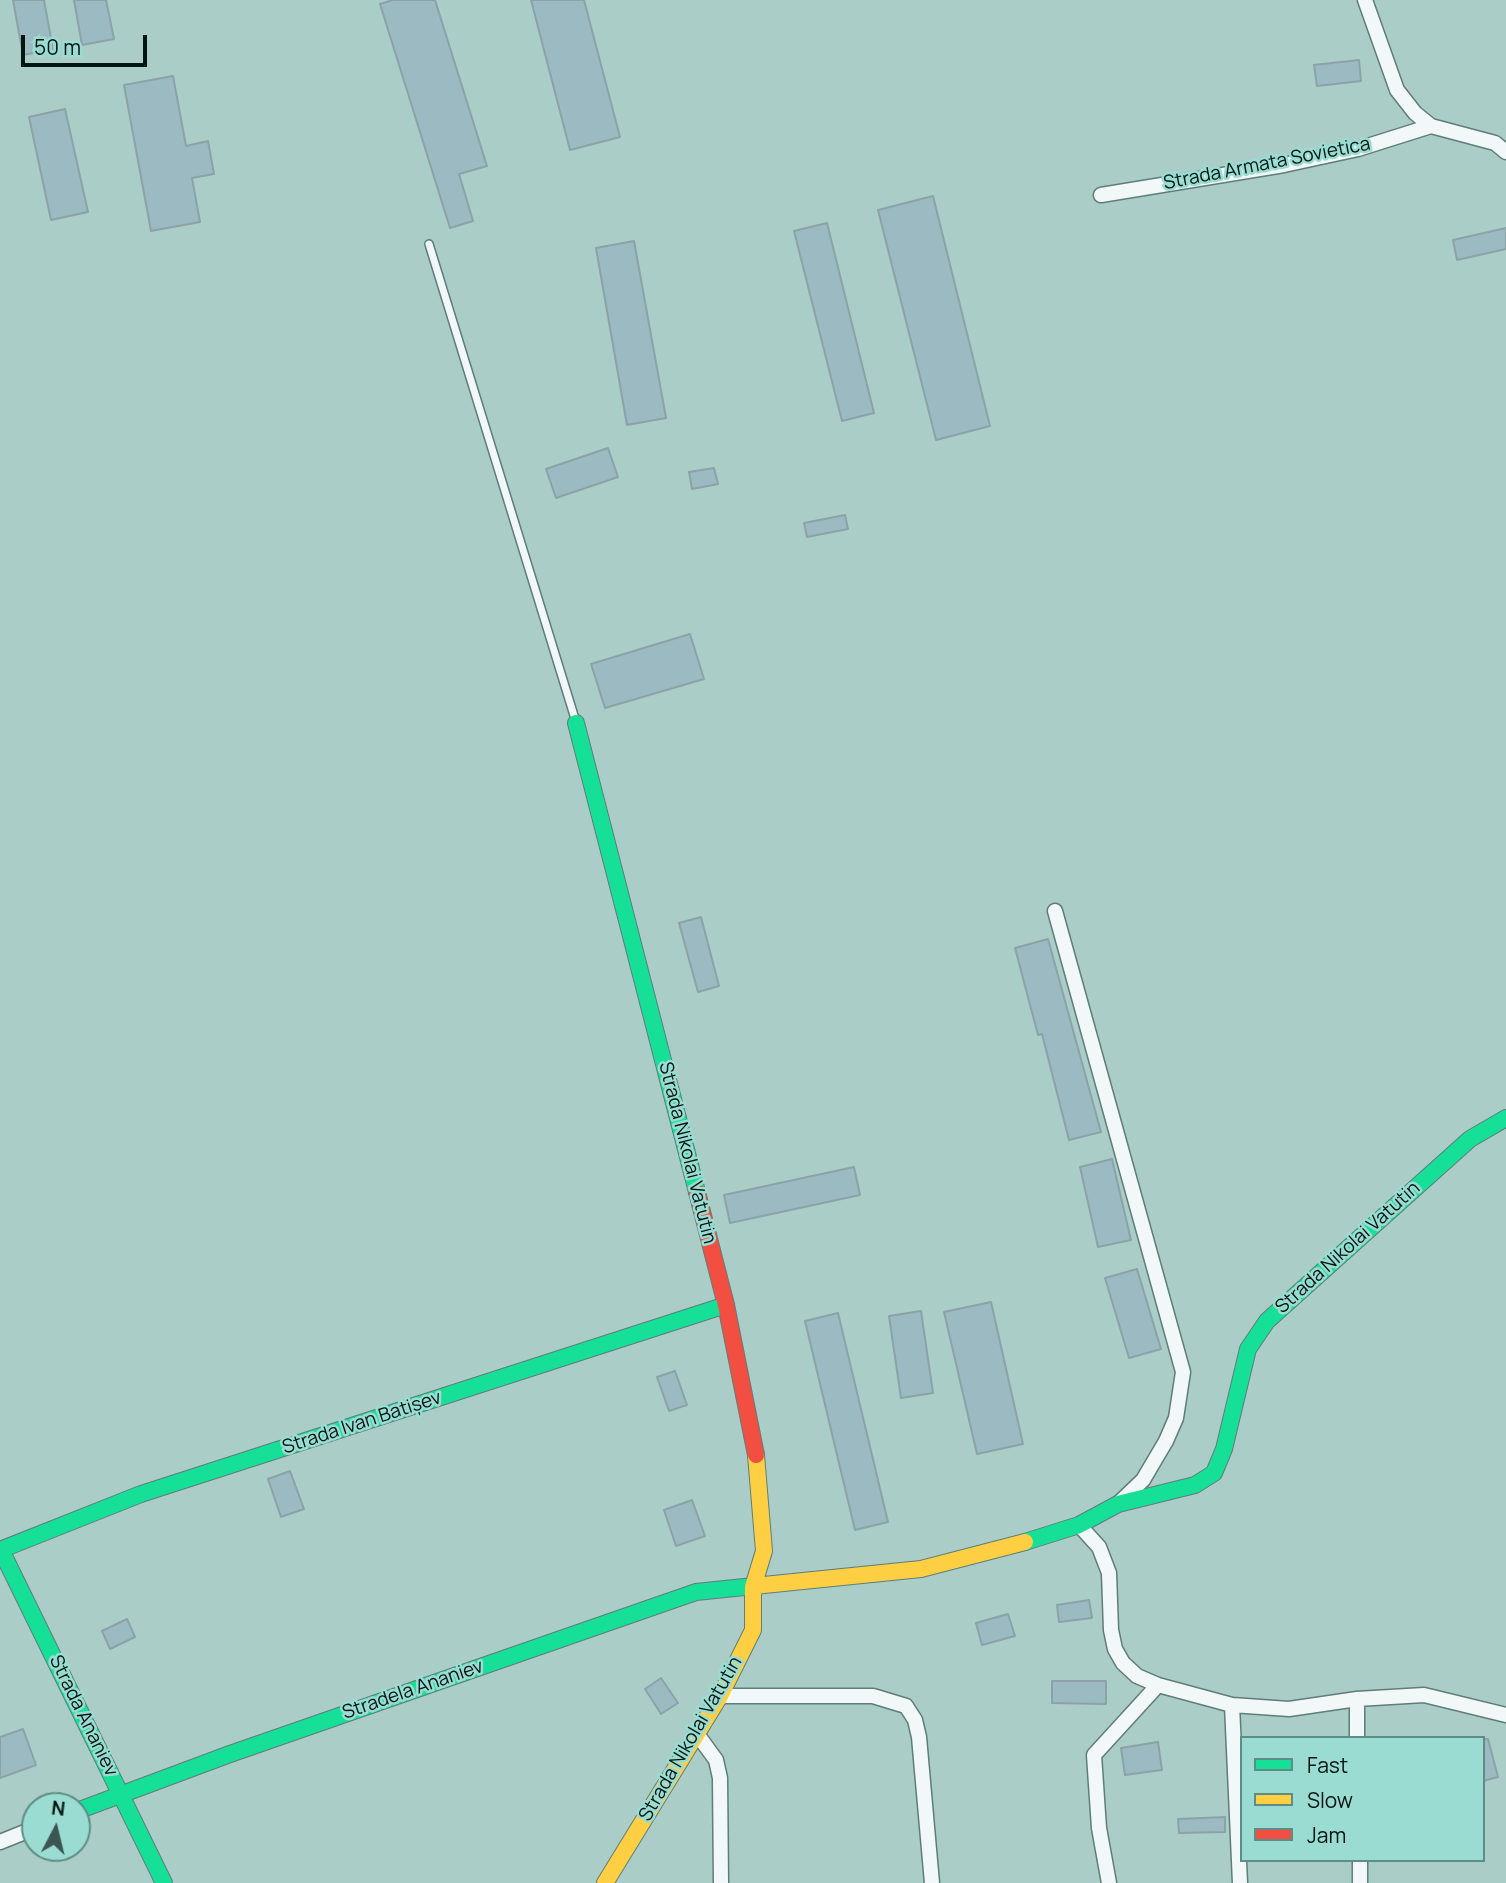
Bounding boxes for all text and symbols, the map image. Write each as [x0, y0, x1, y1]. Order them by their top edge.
scale bar [24, 21, 150, 65]
text: 50 m [34, 33, 81, 61]
street label: Strada Armata Sovietica [1162, 133, 1372, 195]
street label: Strada Nikolai Vatutin [653, 1060, 721, 1246]
street label: Strada Nikolai Vatutin [1271, 1177, 1425, 1319]
street label: Strada Ivan Batișev [280, 1387, 444, 1459]
street label: Strada Ananiev [44, 1652, 122, 1780]
street label: Strada Nikolai Vatutin [635, 1653, 747, 1825]
street label: Stradela Ananiev [340, 1655, 486, 1725]
legend [1240, 1736, 1485, 1862]
text: Fast [1307, 1751, 1348, 1779]
text: Slow [1307, 1786, 1353, 1814]
north arrow [21, 1792, 91, 1862]
text: N [50, 1794, 67, 1822]
text: Jam [1307, 1821, 1346, 1849]

